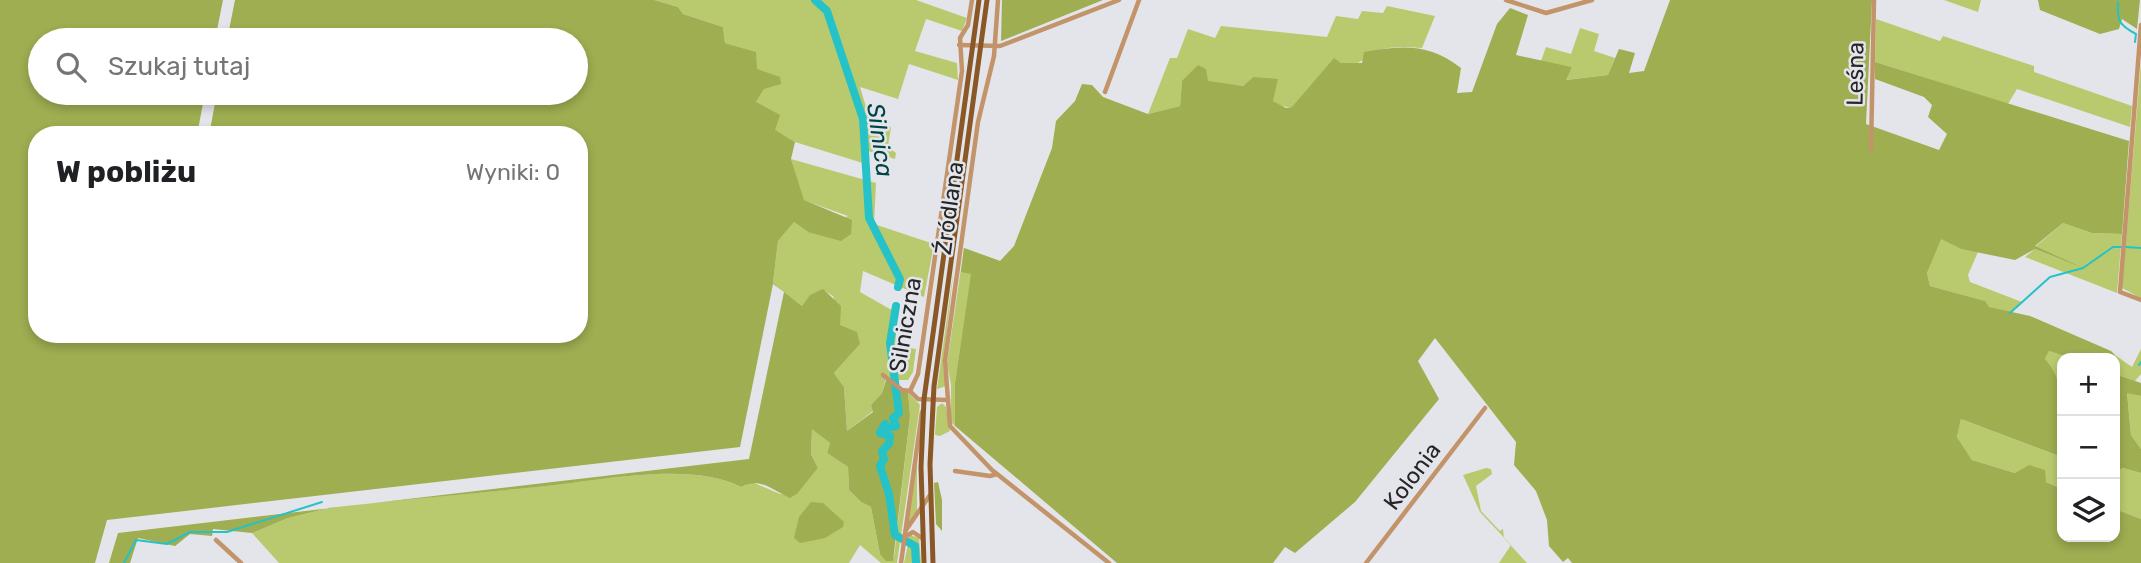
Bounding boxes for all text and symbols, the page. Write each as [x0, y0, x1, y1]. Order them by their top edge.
search box [28, 28, 588, 105]
street label: Leśna [1840, 42, 1870, 106]
icon: search [52, 48, 90, 86]
text: Szukaj tutaj [108, 51, 250, 82]
water label: Silnica [861, 101, 899, 179]
text: W pobliżu [56, 154, 196, 190]
text: Wyniki: 0 [466, 158, 560, 186]
street label: Źródlana [929, 160, 969, 256]
street label: Silniczna [883, 275, 927, 375]
map controls [2057, 353, 2120, 542]
button: + [2057, 353, 2120, 416]
button: − [2057, 416, 2120, 479]
street label: Kolonia [1378, 437, 1446, 515]
button: layers [2057, 479, 2120, 542]

